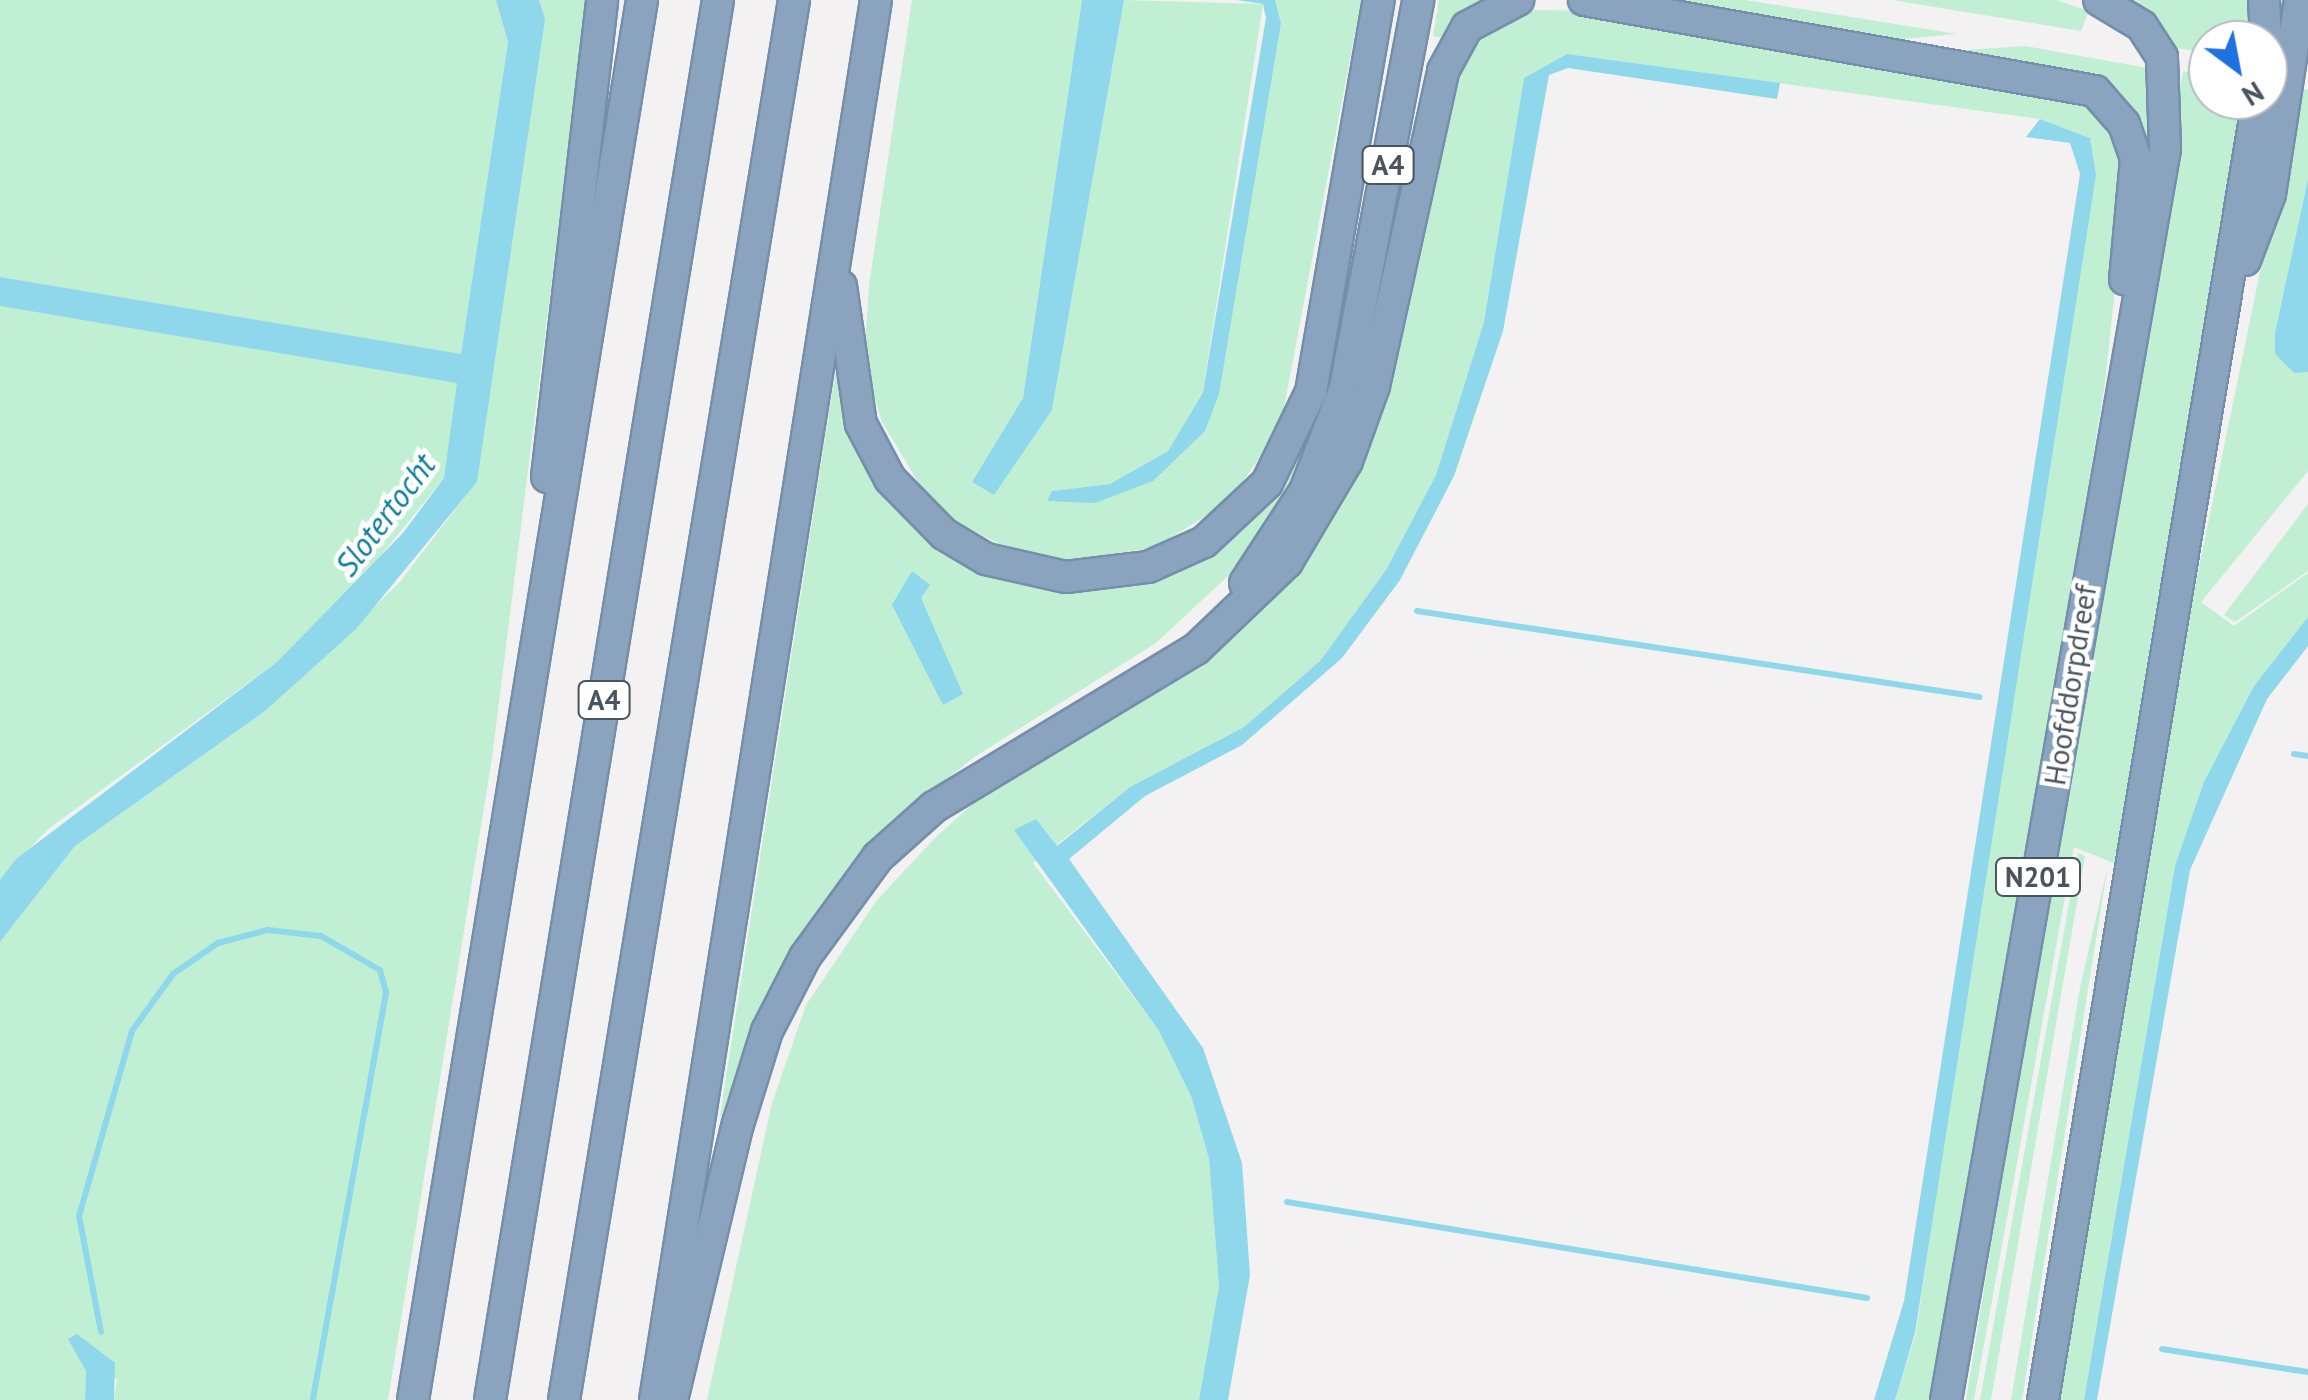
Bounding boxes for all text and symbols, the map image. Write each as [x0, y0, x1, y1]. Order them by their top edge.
north arrow [2188, 20, 2288, 120]
text: N [2235, 74, 2271, 115]
road number: A4 [1360, 142, 1416, 188]
water label: Slotertocht [327, 447, 443, 583]
street label: Hoofddorpdreef [2036, 582, 2104, 788]
road number: A4 [576, 677, 632, 723]
road number: N201 [1993, 854, 2083, 900]

